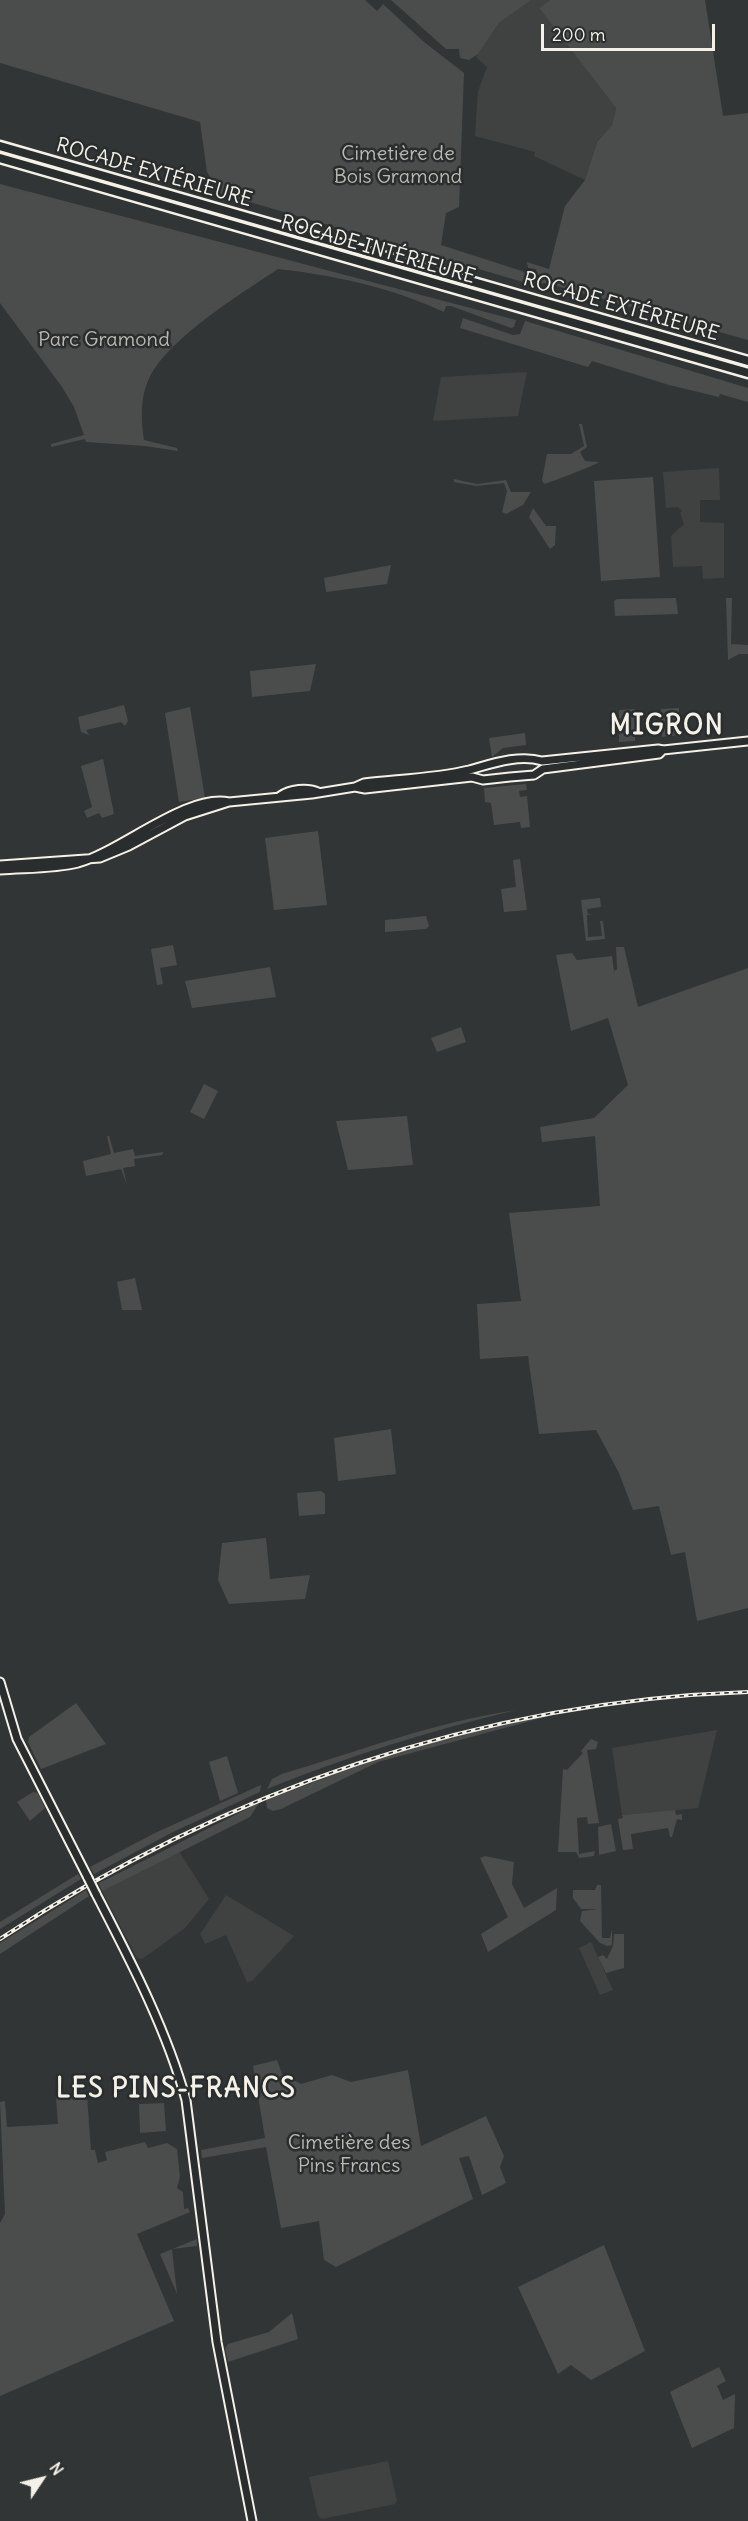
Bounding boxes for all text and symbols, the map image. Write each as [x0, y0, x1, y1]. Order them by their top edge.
scale bar [544, 12, 718, 50]
text: 200 m [552, 23, 606, 46]
street label: ROCADE EXTÉRIEURE [53, 134, 255, 212]
park label: Cimetière de Bois Gramond [334, 142, 462, 189]
street label: ROCADE INTÉRIEURE [278, 211, 478, 289]
street label: ROCADE EXTÉRIEURE [520, 268, 722, 346]
park label: Parc Gramond [38, 328, 170, 352]
district label: MIGRON [610, 711, 724, 743]
district label: LES PINS-FRANCS [56, 2074, 296, 2106]
park label: Cimetière des Pins Francs [288, 2131, 410, 2178]
north arrow [12, 2449, 72, 2509]
text: N [45, 2458, 68, 2479]

